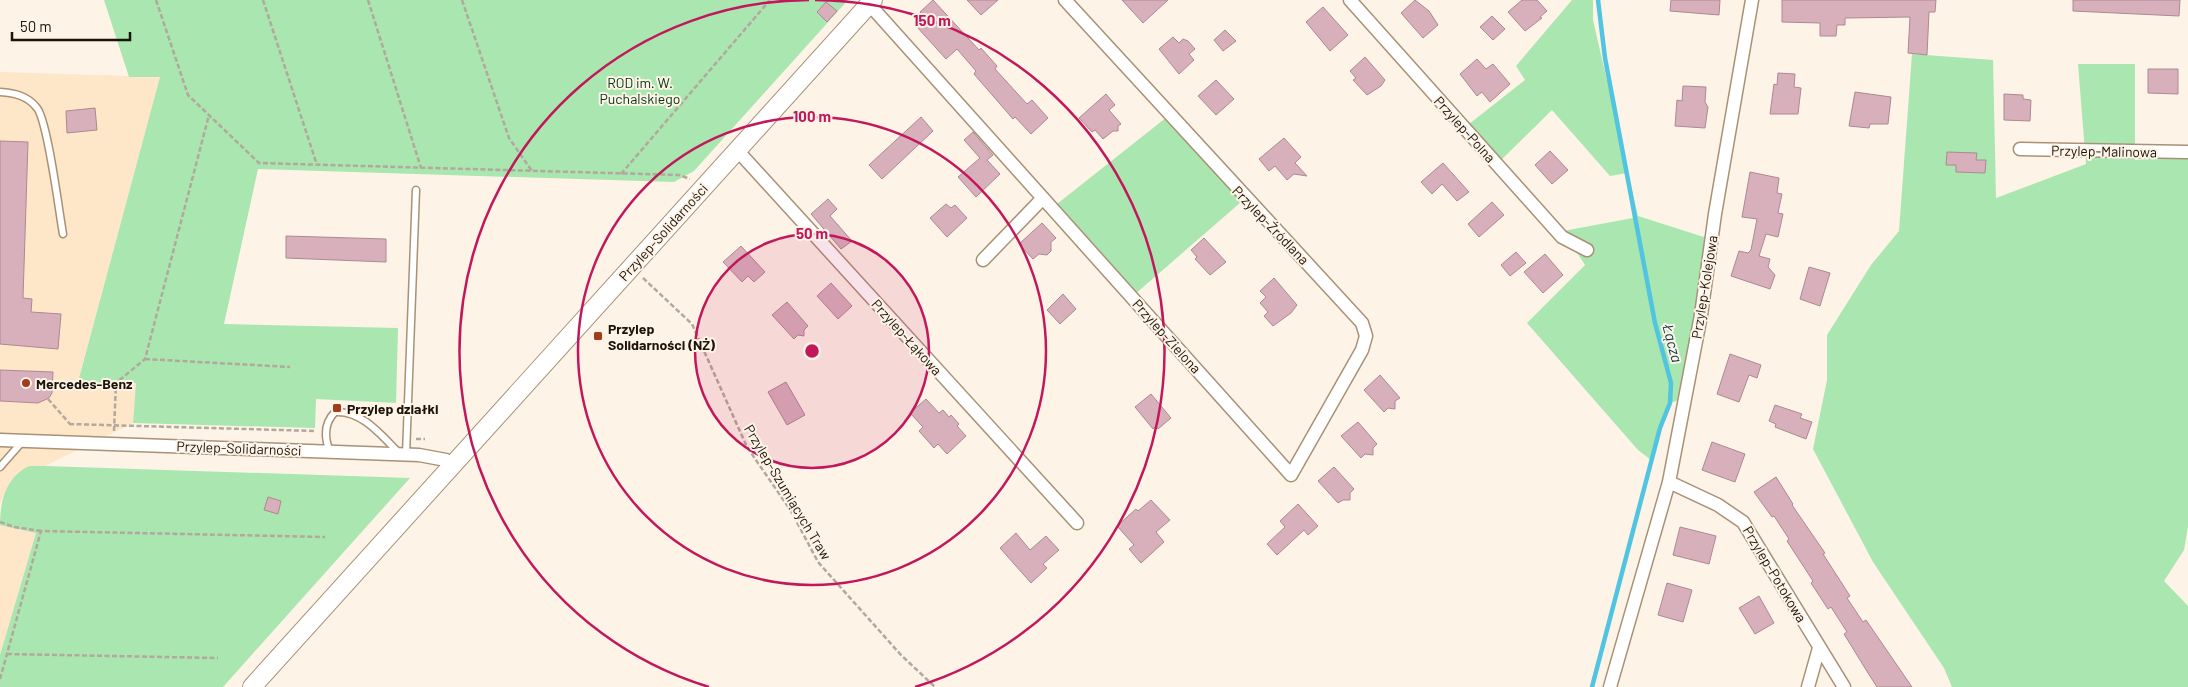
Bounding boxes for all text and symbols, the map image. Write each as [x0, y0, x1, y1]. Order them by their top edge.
scale bar [12, 10, 130, 42]
text: 150 m [913, 11, 951, 29]
text: 50 m [20, 17, 52, 35]
park label: ROD im. W. Puchalskiego [600, 74, 680, 107]
street label: Przylep-Polna [1431, 92, 1499, 166]
text: 100 m [793, 107, 831, 125]
street label: Przylep-Malinowa [2051, 142, 2157, 160]
street label: Przylep-Solidarności [615, 180, 711, 284]
street label: Przylep-Źródlana [1229, 182, 1313, 268]
text: 50 m [796, 224, 828, 242]
street label: Przylep-Kolejowa [1687, 234, 1721, 340]
street label: Przylep-Łąkowa [868, 295, 946, 379]
street label: Przylep-Zielona [1129, 295, 1205, 377]
place label: Przylep Solidarności (NŻ) [608, 320, 715, 353]
water label: Łącza [1659, 321, 1687, 364]
marker: Przylep Solidarności (NŻ) [592, 330, 604, 342]
centre of rings [803, 342, 821, 360]
place label: Mercedes-Benz [36, 375, 133, 392]
marker: Mercedes-Benz [20, 377, 32, 389]
place label: Przylep działki [347, 400, 439, 417]
marker: Przylep działki [331, 402, 343, 414]
street label: Przylep-Szumiących Traw [741, 421, 835, 563]
street label: Przylep-Solidarności [176, 437, 302, 459]
street label: Przylep-Potokowa [1740, 523, 1810, 625]

